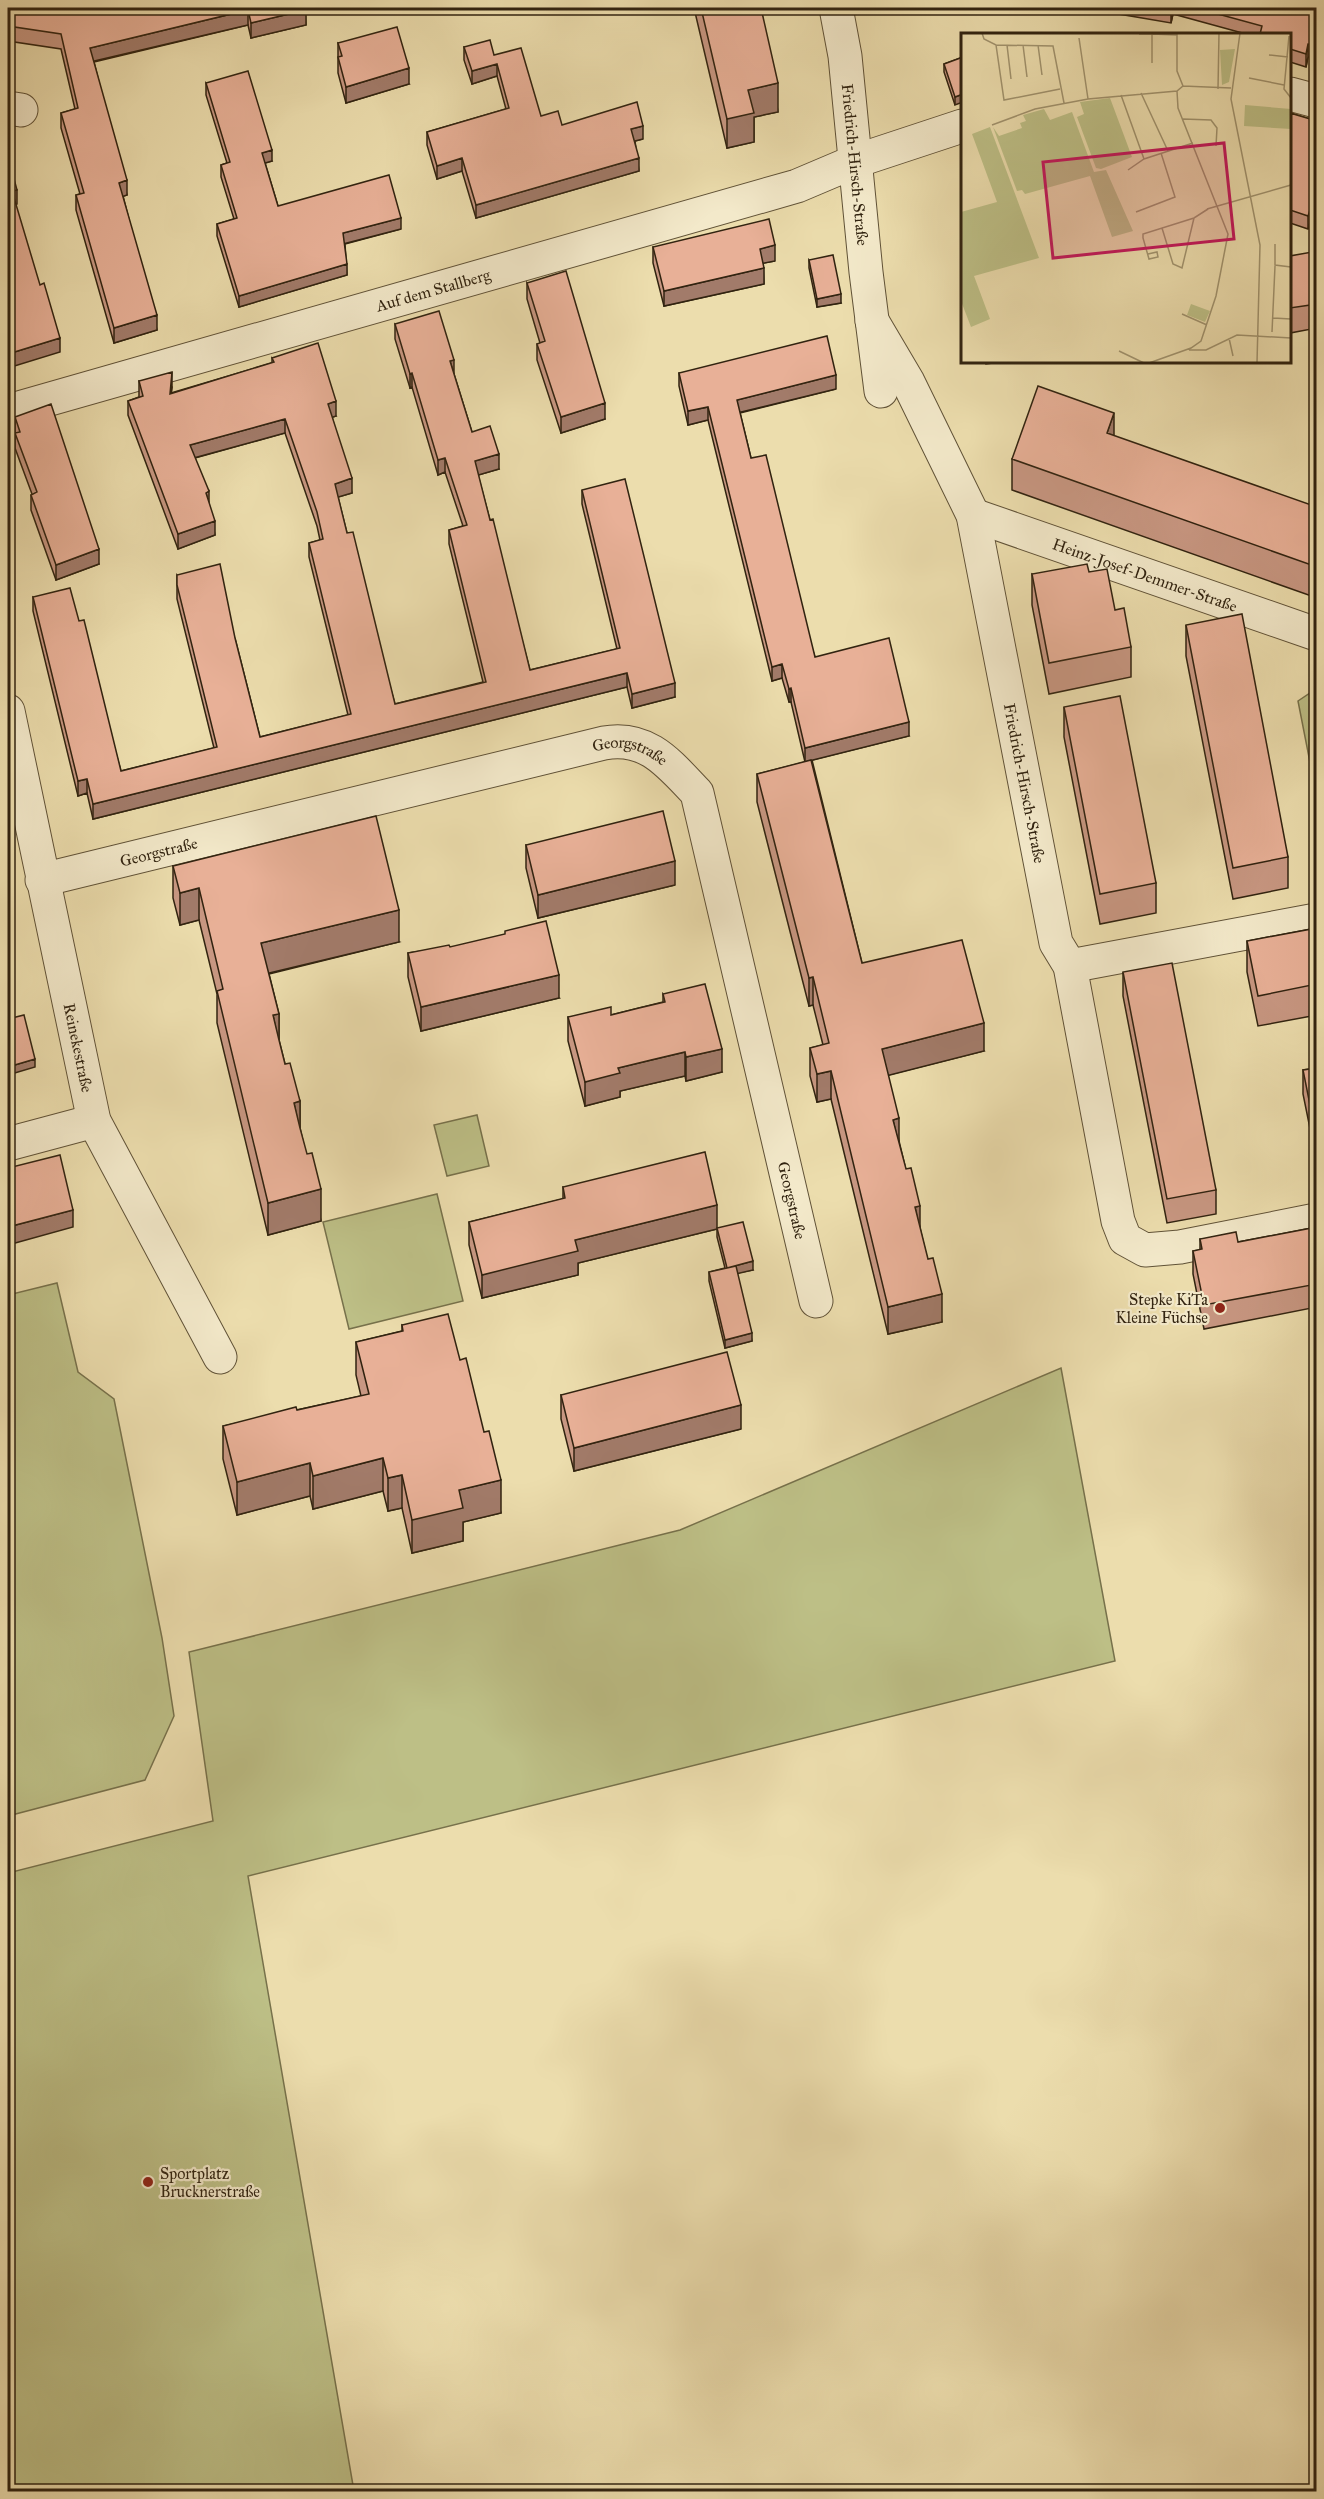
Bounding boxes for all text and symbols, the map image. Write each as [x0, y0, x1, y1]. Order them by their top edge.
inset map [961, 33, 1291, 363]
street label: Friedrich-Hirsch-Straße [838, 83, 872, 247]
street label: Auf dem Stallberg [373, 265, 493, 316]
street label: Heinz-Josef-Demmer-Straße [1050, 534, 1240, 616]
street label: Friedrich-Hirsch-Straße [1000, 702, 1049, 865]
street label: Georgstraße [590, 733, 672, 769]
street label: Georgstraße [118, 833, 200, 871]
street label: Reinekestraße [60, 1001, 97, 1094]
street label: Georgstraße [774, 1160, 810, 1241]
place label: Stepke KiTa Kleine Füchse [1116, 1290, 1208, 1327]
marker: Stepke KiTa Kleine Füchse [1213, 1301, 1227, 1315]
place label: Sportplatz Brucknerstraße [160, 2164, 260, 2201]
marker: Sportplatz Brucknerstraße [141, 2175, 155, 2189]

